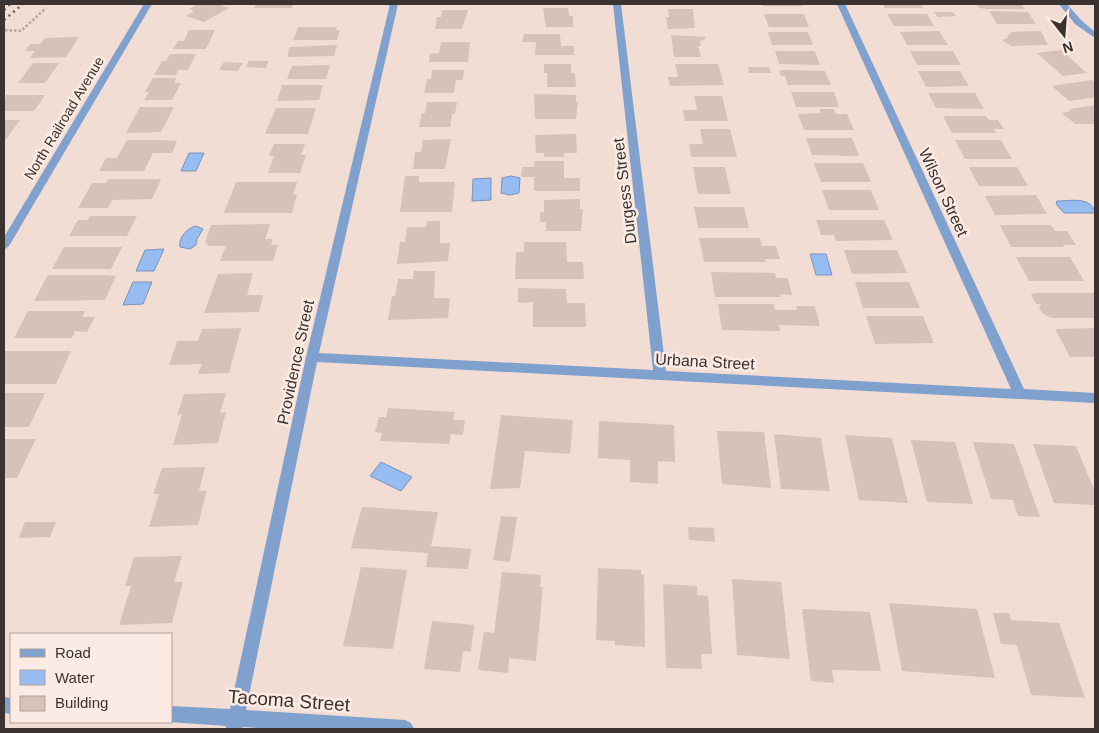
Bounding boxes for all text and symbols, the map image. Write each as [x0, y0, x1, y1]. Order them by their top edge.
north arrow [1039, 10, 1089, 60]
text: N [1061, 38, 1075, 57]
street label: North Railroad Avenue [21, 53, 107, 182]
street label: Durgess Street [609, 136, 639, 245]
street label: Wilson Street [916, 146, 972, 239]
street label: Providence Street [274, 298, 317, 426]
street label: Urbana Street [655, 350, 756, 373]
legend [10, 633, 172, 723]
text: Road [55, 644, 91, 661]
text: Water [55, 669, 94, 686]
street label: Tacoma Street [227, 686, 352, 715]
text: Building [55, 694, 108, 711]

